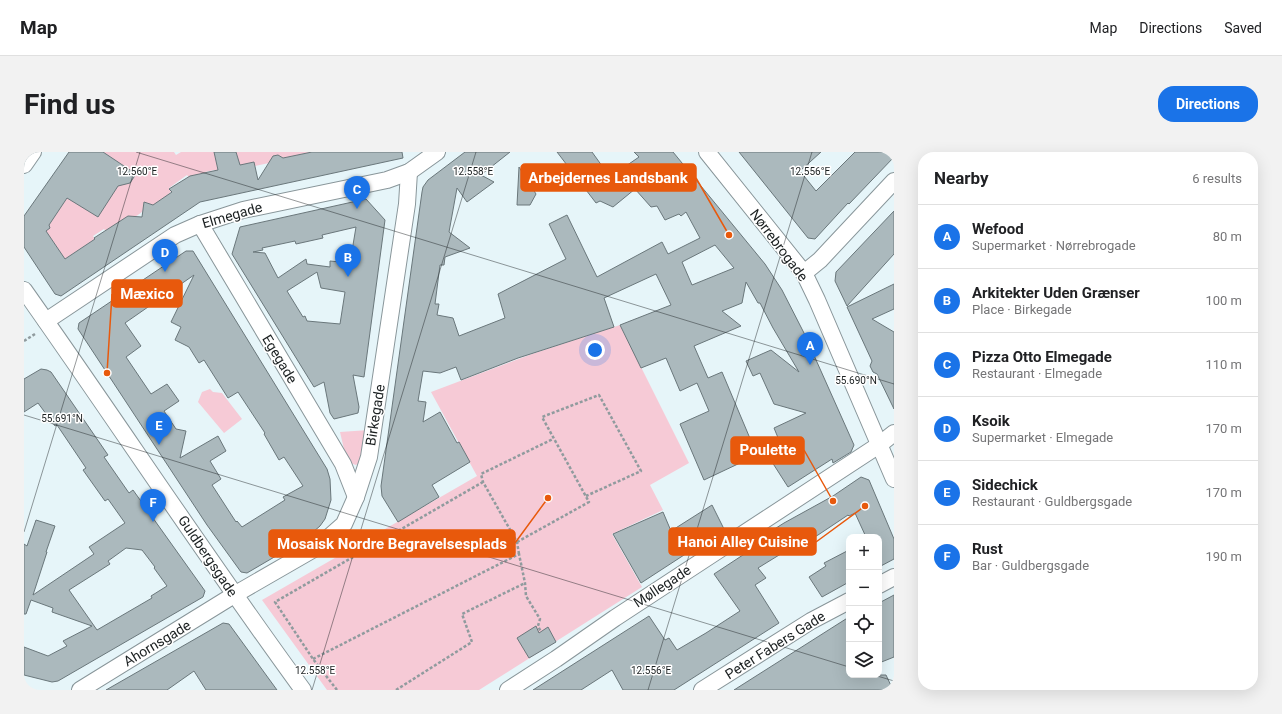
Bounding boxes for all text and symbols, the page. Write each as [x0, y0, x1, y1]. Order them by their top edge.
text: Map [20, 16, 58, 39]
text: Map [1090, 20, 1117, 36]
text: Directions [1139, 20, 1202, 36]
text: Saved [1224, 20, 1262, 36]
button: Directions [1158, 86, 1258, 122]
text: Find us [24, 88, 115, 121]
callout: Arbejdernes Landsbank [521, 164, 696, 191]
text: 12.560°E [117, 166, 157, 177]
text: 12.558°E [453, 166, 493, 177]
text: 12.556°E [790, 166, 830, 177]
text: Nearby [934, 168, 989, 188]
text: Arbejdernes Landsbank [528, 169, 689, 187]
text: 6 results [1192, 171, 1242, 186]
pin: C [344, 176, 370, 209]
street label: Elmegade [200, 199, 264, 231]
street label: Nørrebrogade [747, 206, 811, 284]
text: Wefood [972, 220, 1024, 238]
text: A [943, 229, 951, 244]
text: 80 m [1213, 229, 1242, 244]
text: Supermarket · Nørrebrogade [972, 238, 1136, 253]
pin: D [152, 239, 178, 272]
pin: B [335, 244, 361, 277]
callout: Mæxico [112, 280, 182, 307]
text: Arkitekter Uden Grænser [972, 284, 1140, 302]
text: Mæxico [120, 285, 174, 303]
text: B [943, 293, 951, 308]
text: 100 m [1205, 293, 1242, 308]
text: Place · Birkegade [972, 302, 1072, 317]
street label: Egegade [259, 332, 301, 386]
pin: A [797, 332, 823, 365]
your location [585, 340, 605, 360]
text: Pizza Otto Elmegade [972, 348, 1112, 366]
text: C [943, 357, 951, 372]
text: 110 m [1205, 357, 1242, 372]
text: Restaurant · Elmegade [972, 366, 1102, 381]
text: 55.690°N [835, 375, 877, 386]
street label: Birkegade [362, 383, 388, 447]
pin: E [146, 412, 172, 445]
text: Ksoik [972, 412, 1010, 430]
text: 55.691°N [41, 413, 83, 424]
text: D [943, 421, 951, 436]
text: 170 m [1205, 421, 1242, 436]
text: Supermarket · Elmegade [972, 430, 1113, 445]
callout: Poulette [731, 437, 804, 464]
text: Poulette [740, 441, 796, 459]
text: Sidechick [972, 476, 1038, 494]
text: E [943, 485, 951, 500]
text: 170 m [1205, 485, 1242, 500]
pin: F [140, 489, 166, 522]
text: Restaurant · Guldbergsgade [972, 494, 1132, 509]
street label: Guldbergsgade [175, 512, 241, 600]
callout: Hanoi Alley Cuisine [669, 528, 816, 555]
callout: Mosaisk Nordre Begravelsesplads [269, 530, 515, 557]
text: Hanoi Alley Cuisine [678, 533, 808, 551]
map controls [846, 534, 882, 678]
button: + [846, 534, 882, 570]
text: Mosaisk Nordre Begravelsesplads [277, 535, 507, 553]
text: Rust [972, 540, 1003, 558]
text: F [943, 549, 951, 564]
text: 190 m [1205, 549, 1242, 564]
text: Bar · Guldbergsgade [972, 558, 1089, 573]
street label: Møllegade [630, 562, 694, 610]
button: − [846, 570, 882, 606]
button: locate [846, 606, 882, 642]
street label: Peter Fabers Gade [722, 608, 828, 682]
street label: Ahornsgade [121, 617, 193, 669]
button: layers [846, 642, 882, 678]
text: 12.558°E [295, 665, 335, 676]
text: 12.556°E [631, 665, 671, 676]

